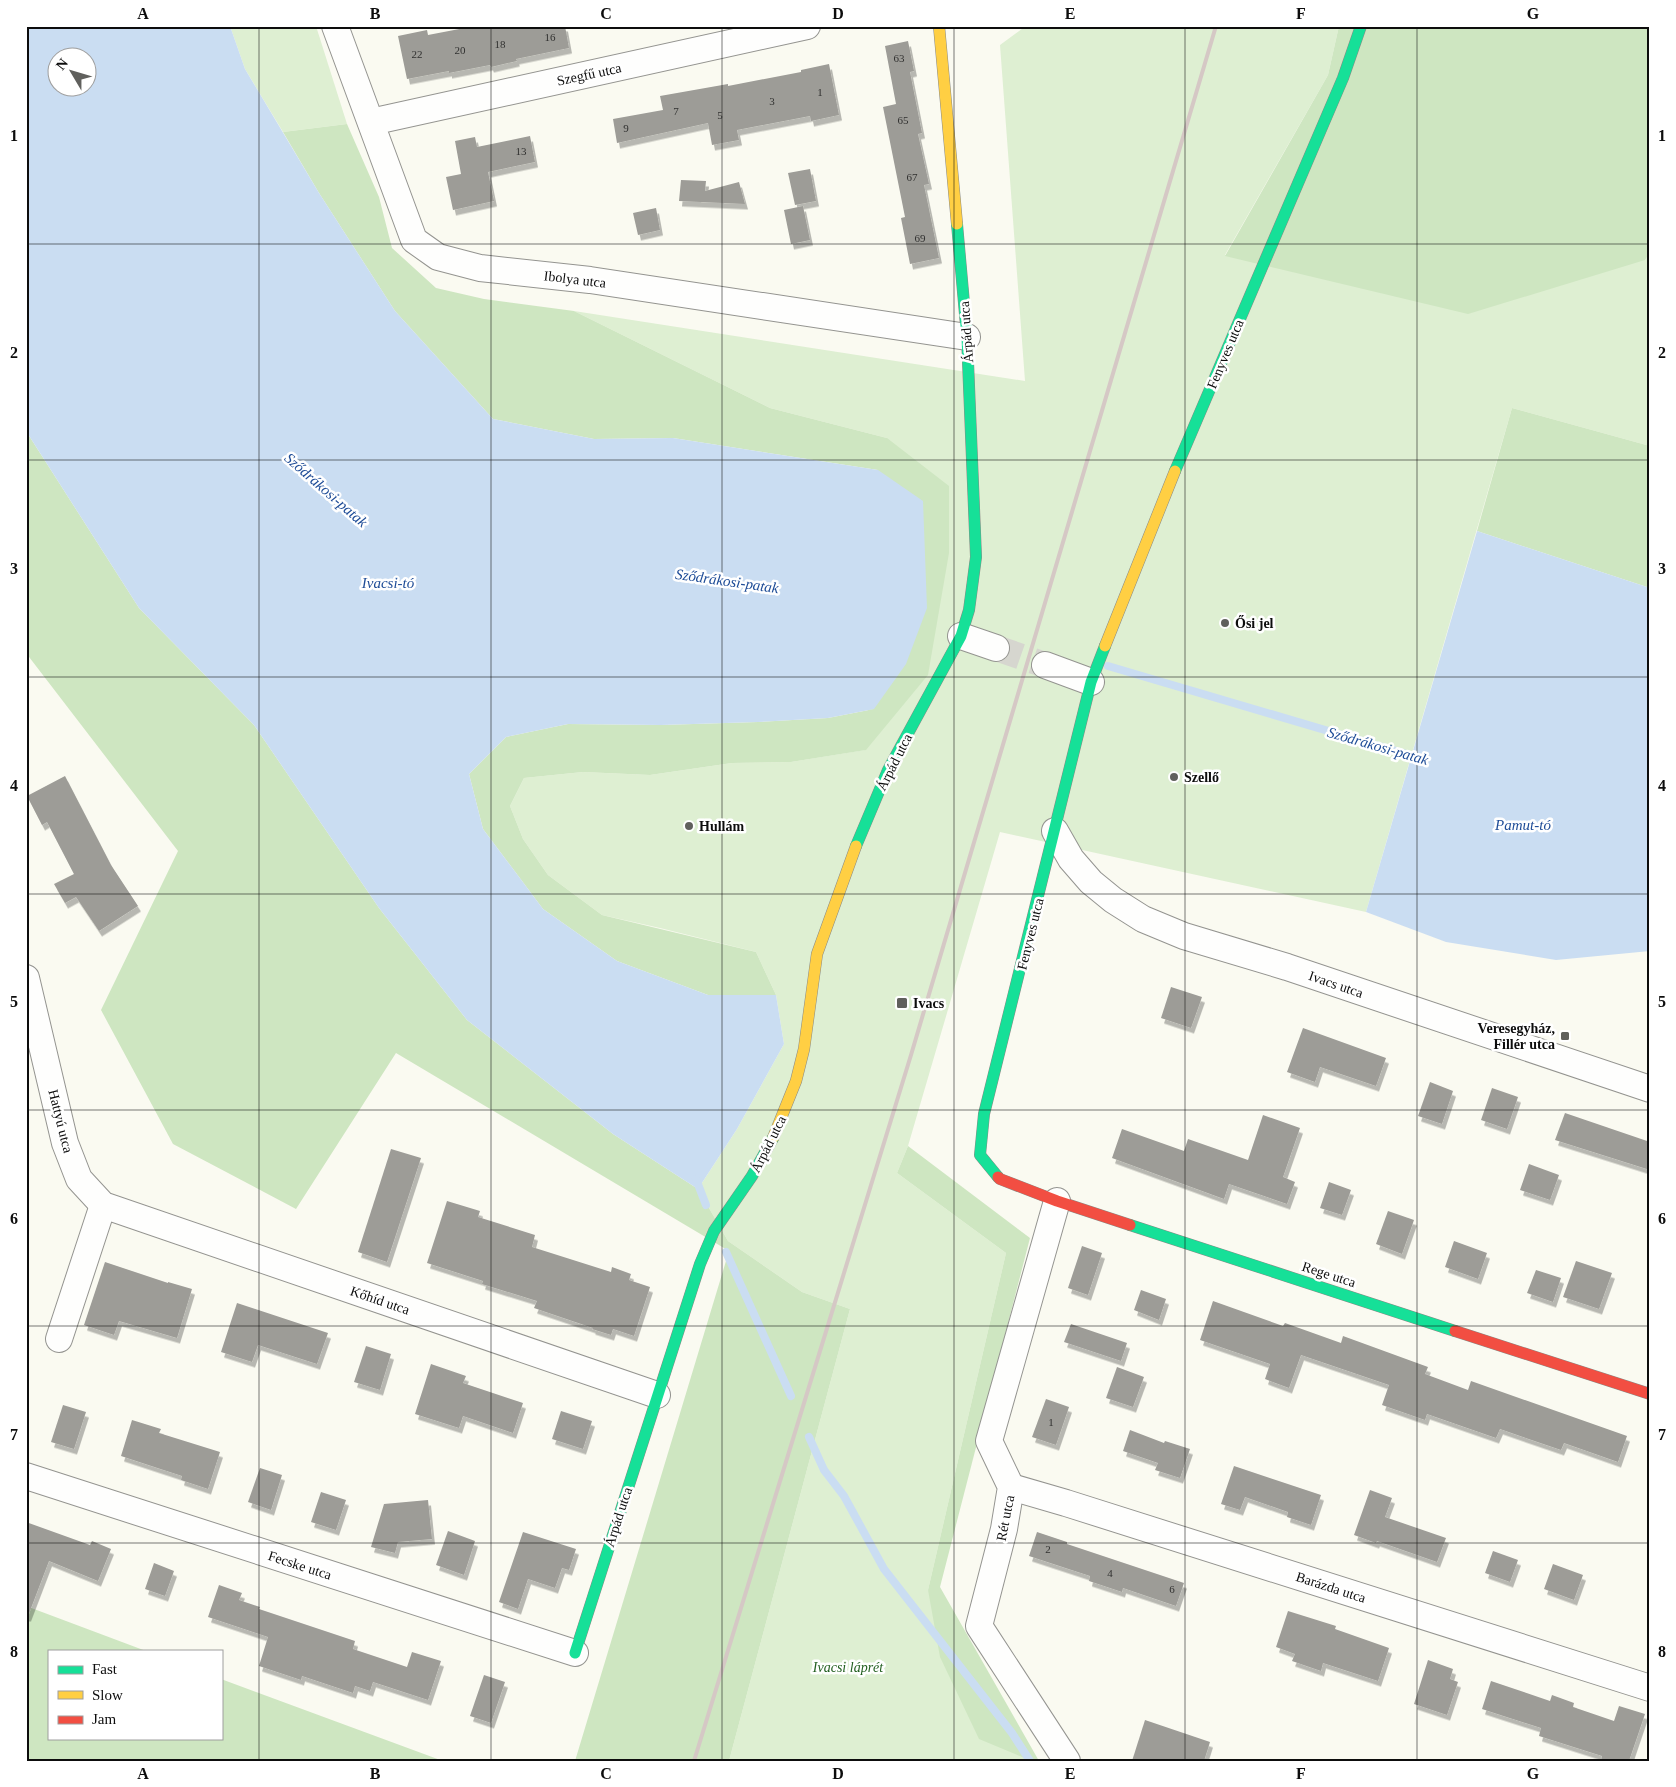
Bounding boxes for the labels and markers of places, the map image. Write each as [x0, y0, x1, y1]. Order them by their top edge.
place label: Ősi jel [1235, 615, 1274, 631]
marker: Ősi jel [1219, 617, 1231, 629]
place label: Szellő [1184, 770, 1219, 785]
marker: Szellő [1168, 771, 1180, 783]
place label: Hullám [699, 819, 744, 834]
marker: Hullám [683, 820, 695, 832]
marker: Ivacs [895, 996, 909, 1010]
place label: Ivacs [913, 996, 945, 1011]
place label: Veresegyház, Fillér utca [1478, 1021, 1555, 1052]
marker: Veresegyház, Fillér utca [1559, 1030, 1571, 1042]

